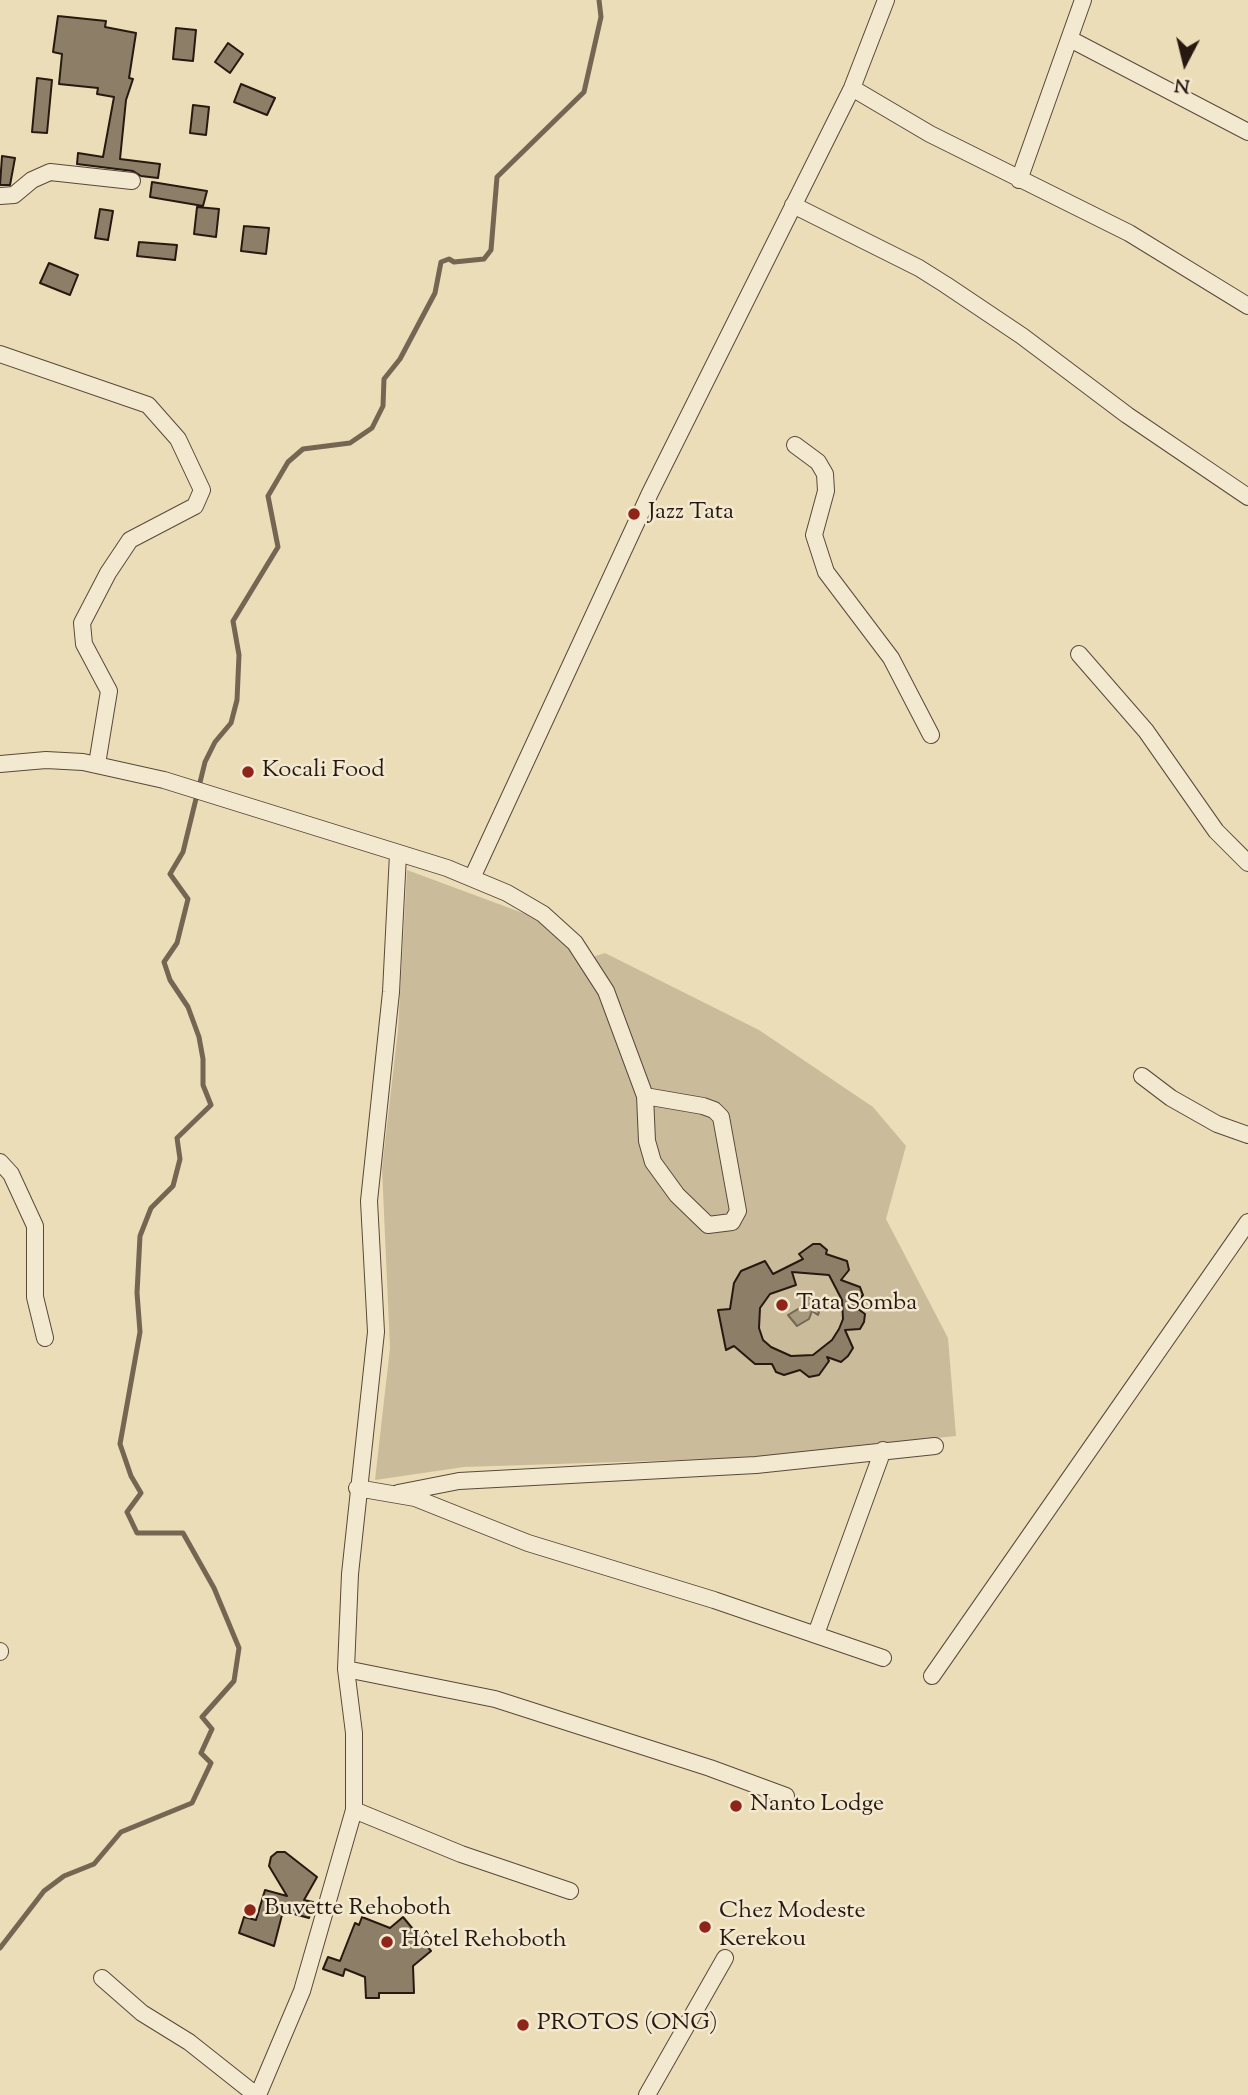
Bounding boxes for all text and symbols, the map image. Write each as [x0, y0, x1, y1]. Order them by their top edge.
north arrow [1150, 28, 1220, 98]
text: N [1173, 70, 1192, 99]
place label: Jazz Tata [648, 500, 734, 528]
marker: Jazz Tata [626, 506, 642, 522]
place label: Kocali Food [262, 758, 385, 786]
marker: Kocali Food [240, 764, 256, 780]
place label: Tata Somba [796, 1291, 917, 1319]
marker: Tata Somba [774, 1297, 790, 1313]
place label: Nanto Lodge [750, 1792, 884, 1820]
marker: Nanto Lodge [728, 1798, 744, 1814]
place label: Buvette Rehoboth [264, 1896, 451, 1924]
place label: Chez Modeste Kerekou [719, 1899, 866, 1955]
marker: Buvette Rehoboth [242, 1902, 258, 1918]
marker: Chez Modeste Kerekou [697, 1919, 713, 1935]
place label: Hôtel Rehoboth [401, 1928, 567, 1956]
marker: Hôtel Rehoboth [379, 1934, 395, 1950]
place label: PROTOS (ONG) [537, 2011, 718, 2039]
marker: PROTOS (ONG) [515, 2017, 531, 2033]

